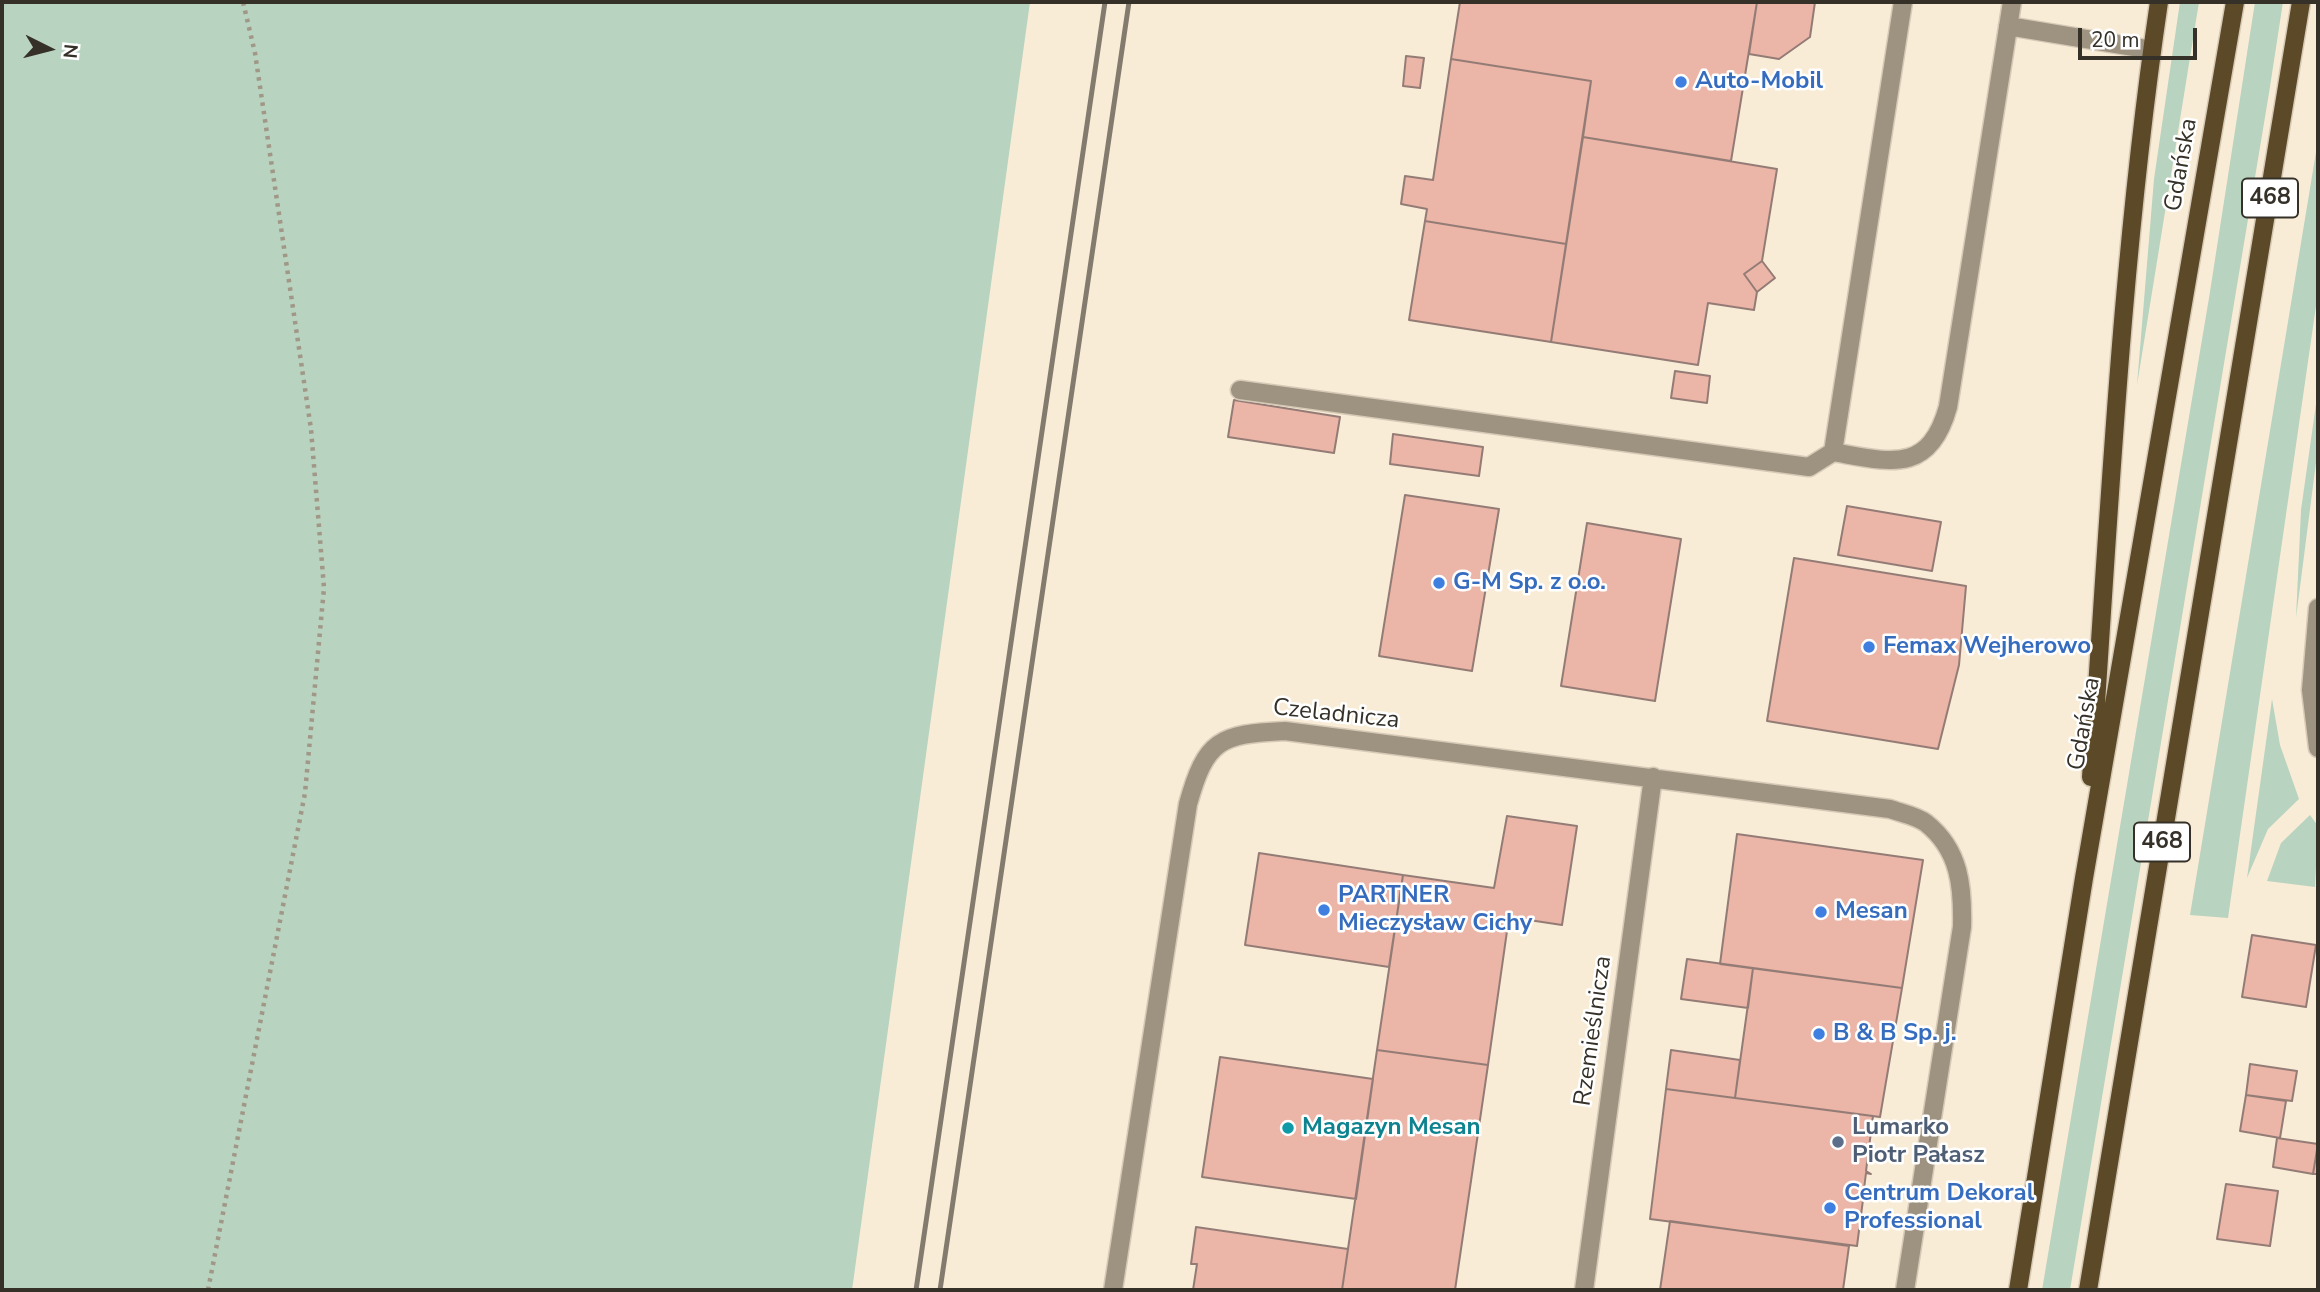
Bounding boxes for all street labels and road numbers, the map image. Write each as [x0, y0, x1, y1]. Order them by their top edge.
street label: Gdańska [2160, 116, 2204, 214]
road number: 468 [2242, 178, 2298, 218]
street label: Gdańska [2063, 675, 2107, 773]
street label: Czeladnicza [1271, 694, 1401, 736]
road number: 468 [2134, 822, 2190, 862]
street label: Rzemieślnicza [1569, 954, 1619, 1108]

